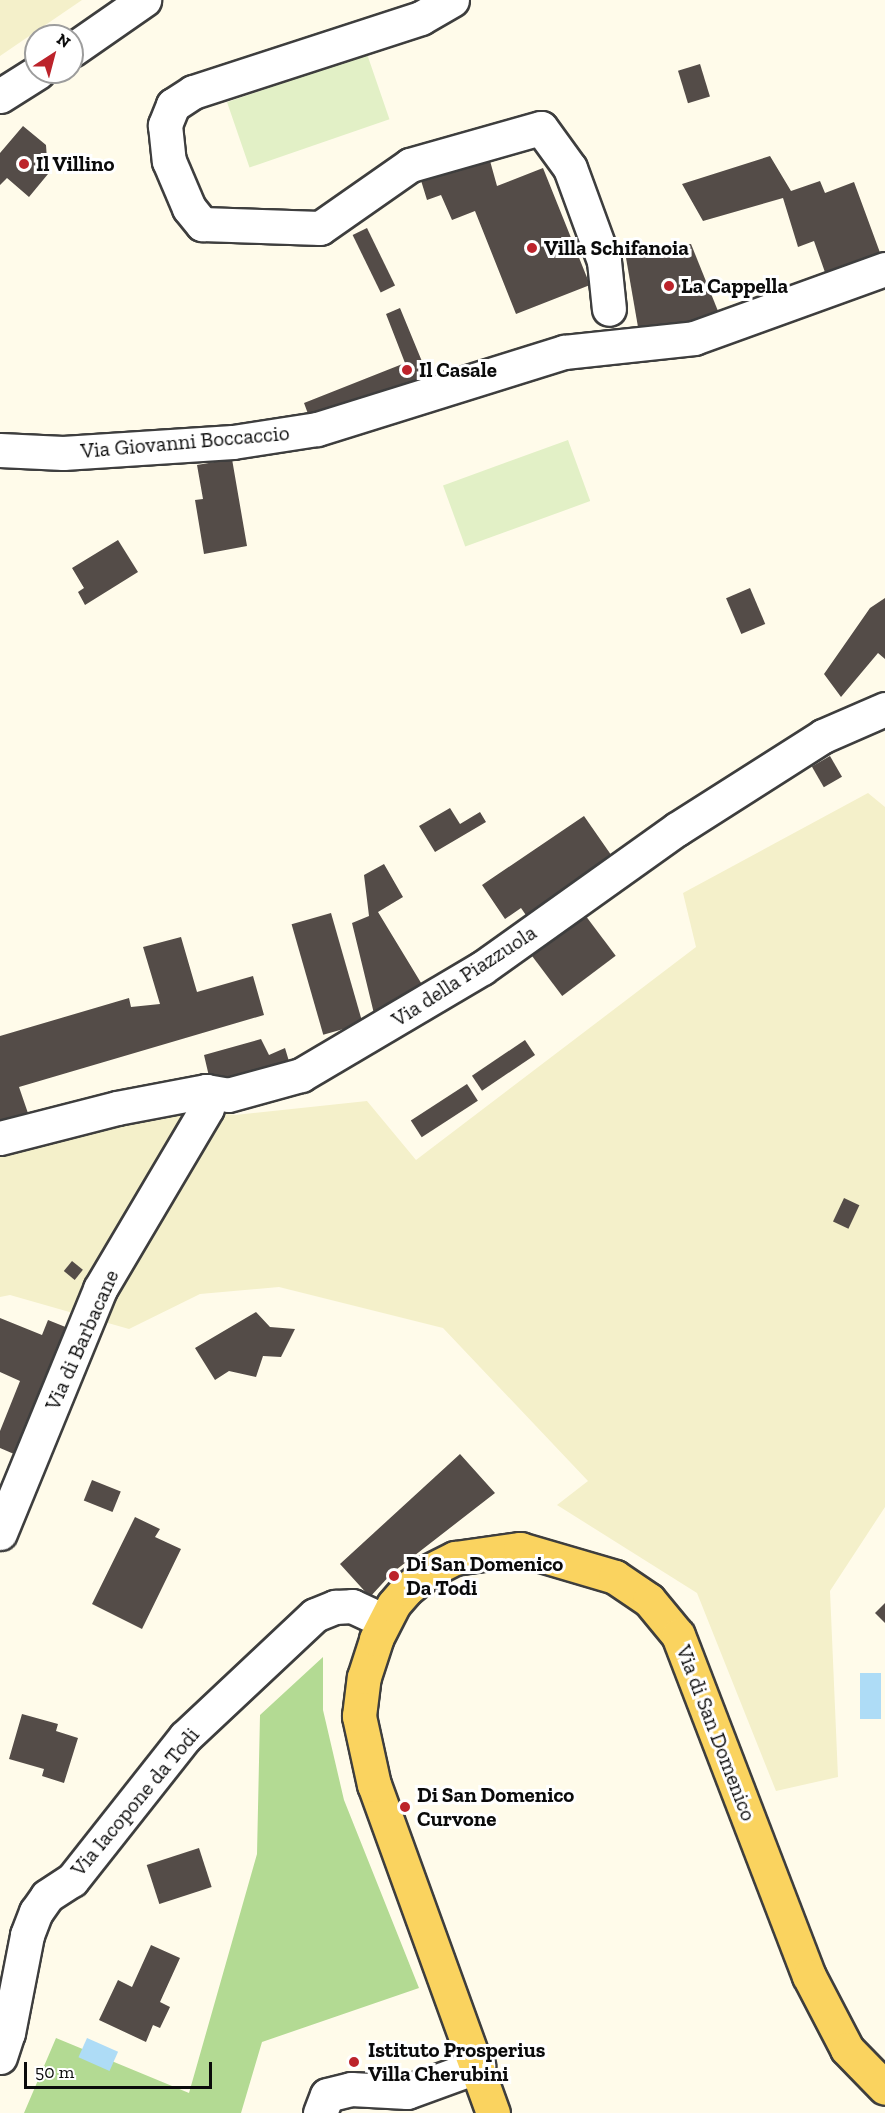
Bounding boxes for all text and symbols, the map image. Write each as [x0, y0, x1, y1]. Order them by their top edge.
north arrow [24, 24, 84, 84]
text: N [53, 29, 74, 52]
place label: Il Villino [36, 151, 115, 177]
marker: Il Villino [17, 157, 31, 171]
place label: Villa Schifanoia [544, 235, 689, 261]
marker: Villa Schifanoia [525, 241, 539, 255]
place label: La Cappella [681, 273, 788, 299]
marker: La Cappella [662, 279, 676, 293]
place label: Il Casale [419, 357, 497, 383]
marker: Il Casale [400, 363, 414, 377]
street label: Via Giovanni Boccaccio [80, 420, 290, 464]
street label: Via della Piazzuola [387, 920, 541, 1032]
street label: Via di Barbacane [40, 1266, 124, 1414]
place label: Di San Domenico Da Todi [406, 1551, 563, 1601]
marker: Di San Domenico Da Todi [387, 1569, 401, 1583]
street label: Via di San Domenico [671, 1642, 761, 1824]
street label: Via Iacopone da Todi [65, 1722, 205, 1882]
place label: Di San Domenico Curvone [417, 1782, 574, 1832]
marker: Di San Domenico Curvone [398, 1800, 412, 1814]
place label: Istituto Prosperius Villa Cherubini [368, 2037, 545, 2087]
scale bar [27, 2050, 214, 2088]
marker: Istituto Prosperius Villa Cherubini [345, 2053, 363, 2071]
text: 50 m [35, 2061, 74, 2083]

